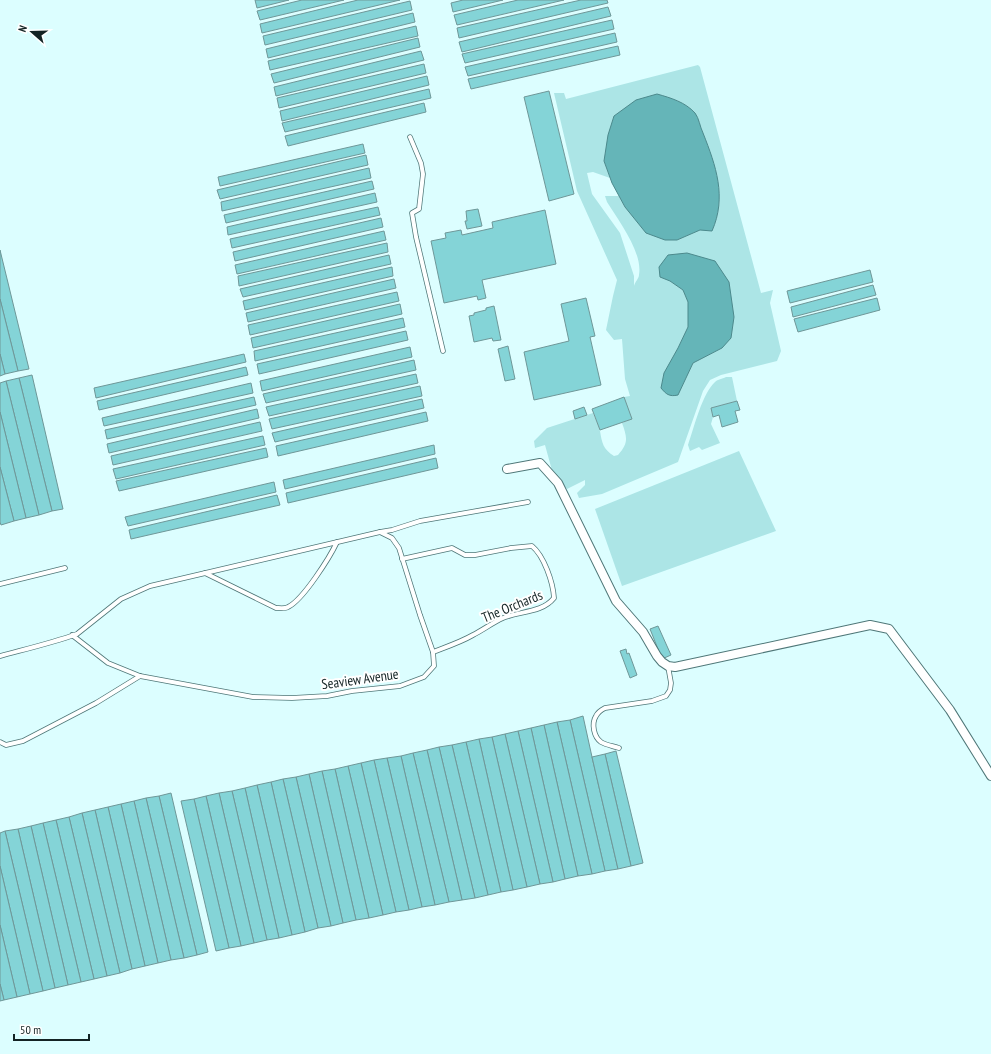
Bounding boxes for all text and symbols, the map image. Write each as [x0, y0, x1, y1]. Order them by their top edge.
north arrow [12, 12, 52, 52]
text: N [15, 23, 30, 34]
street label: The Orchards [479, 586, 545, 626]
street label: Seaview Avenue [320, 665, 400, 693]
scale bar [14, 1016, 89, 1042]
text: 50 m [20, 1022, 41, 1037]

